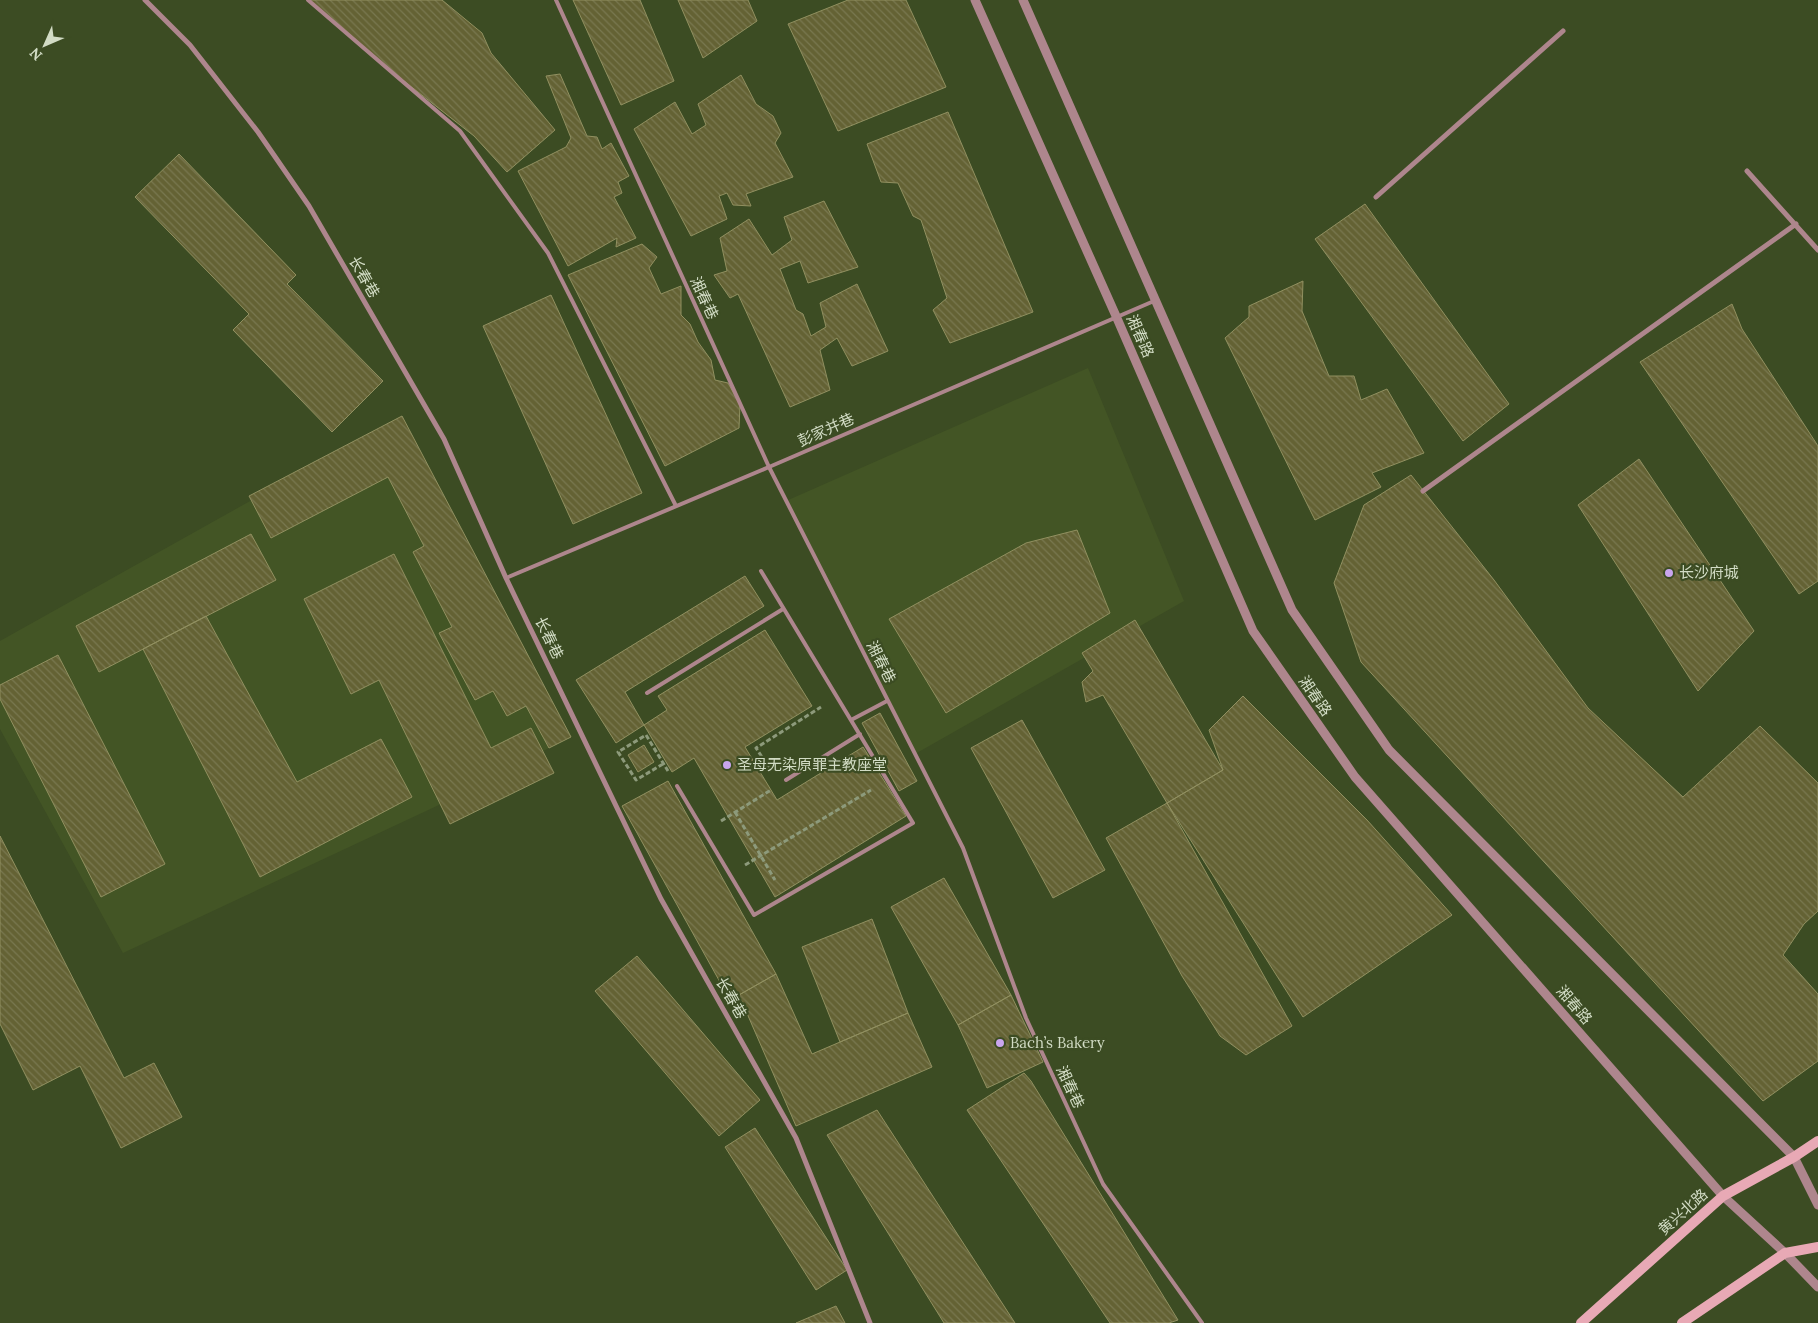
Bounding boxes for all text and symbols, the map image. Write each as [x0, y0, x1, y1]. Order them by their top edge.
north arrow [20, 20, 70, 70]
text: N [25, 44, 46, 64]
street label: 长春巷 [345, 253, 384, 301]
street label: 湘春巷 [686, 273, 723, 322]
street label: 湘春路 [1123, 311, 1158, 360]
street label: 彭家并巷 [795, 409, 857, 450]
place label: 长沙府城 [1679, 563, 1739, 582]
marker: 长沙府城 [1663, 567, 1675, 579]
street label: 长春巷 [531, 613, 568, 662]
street label: 湘春巷 [863, 637, 900, 686]
street label: 湘春路 [1295, 672, 1336, 720]
place label: 圣母无染原罪主教座堂 [737, 755, 887, 774]
marker: 圣母无染原罪主教座堂 [721, 759, 733, 771]
street label: 长春巷 [712, 974, 751, 1022]
street label: 湘春路 [1552, 981, 1596, 1028]
place label: Bach’s Bakery [1010, 1033, 1105, 1052]
marker: Bach’s Bakery [994, 1037, 1006, 1049]
street label: 湘春巷 [1052, 1062, 1089, 1111]
street label: 黄兴北路 [1654, 1184, 1711, 1239]

